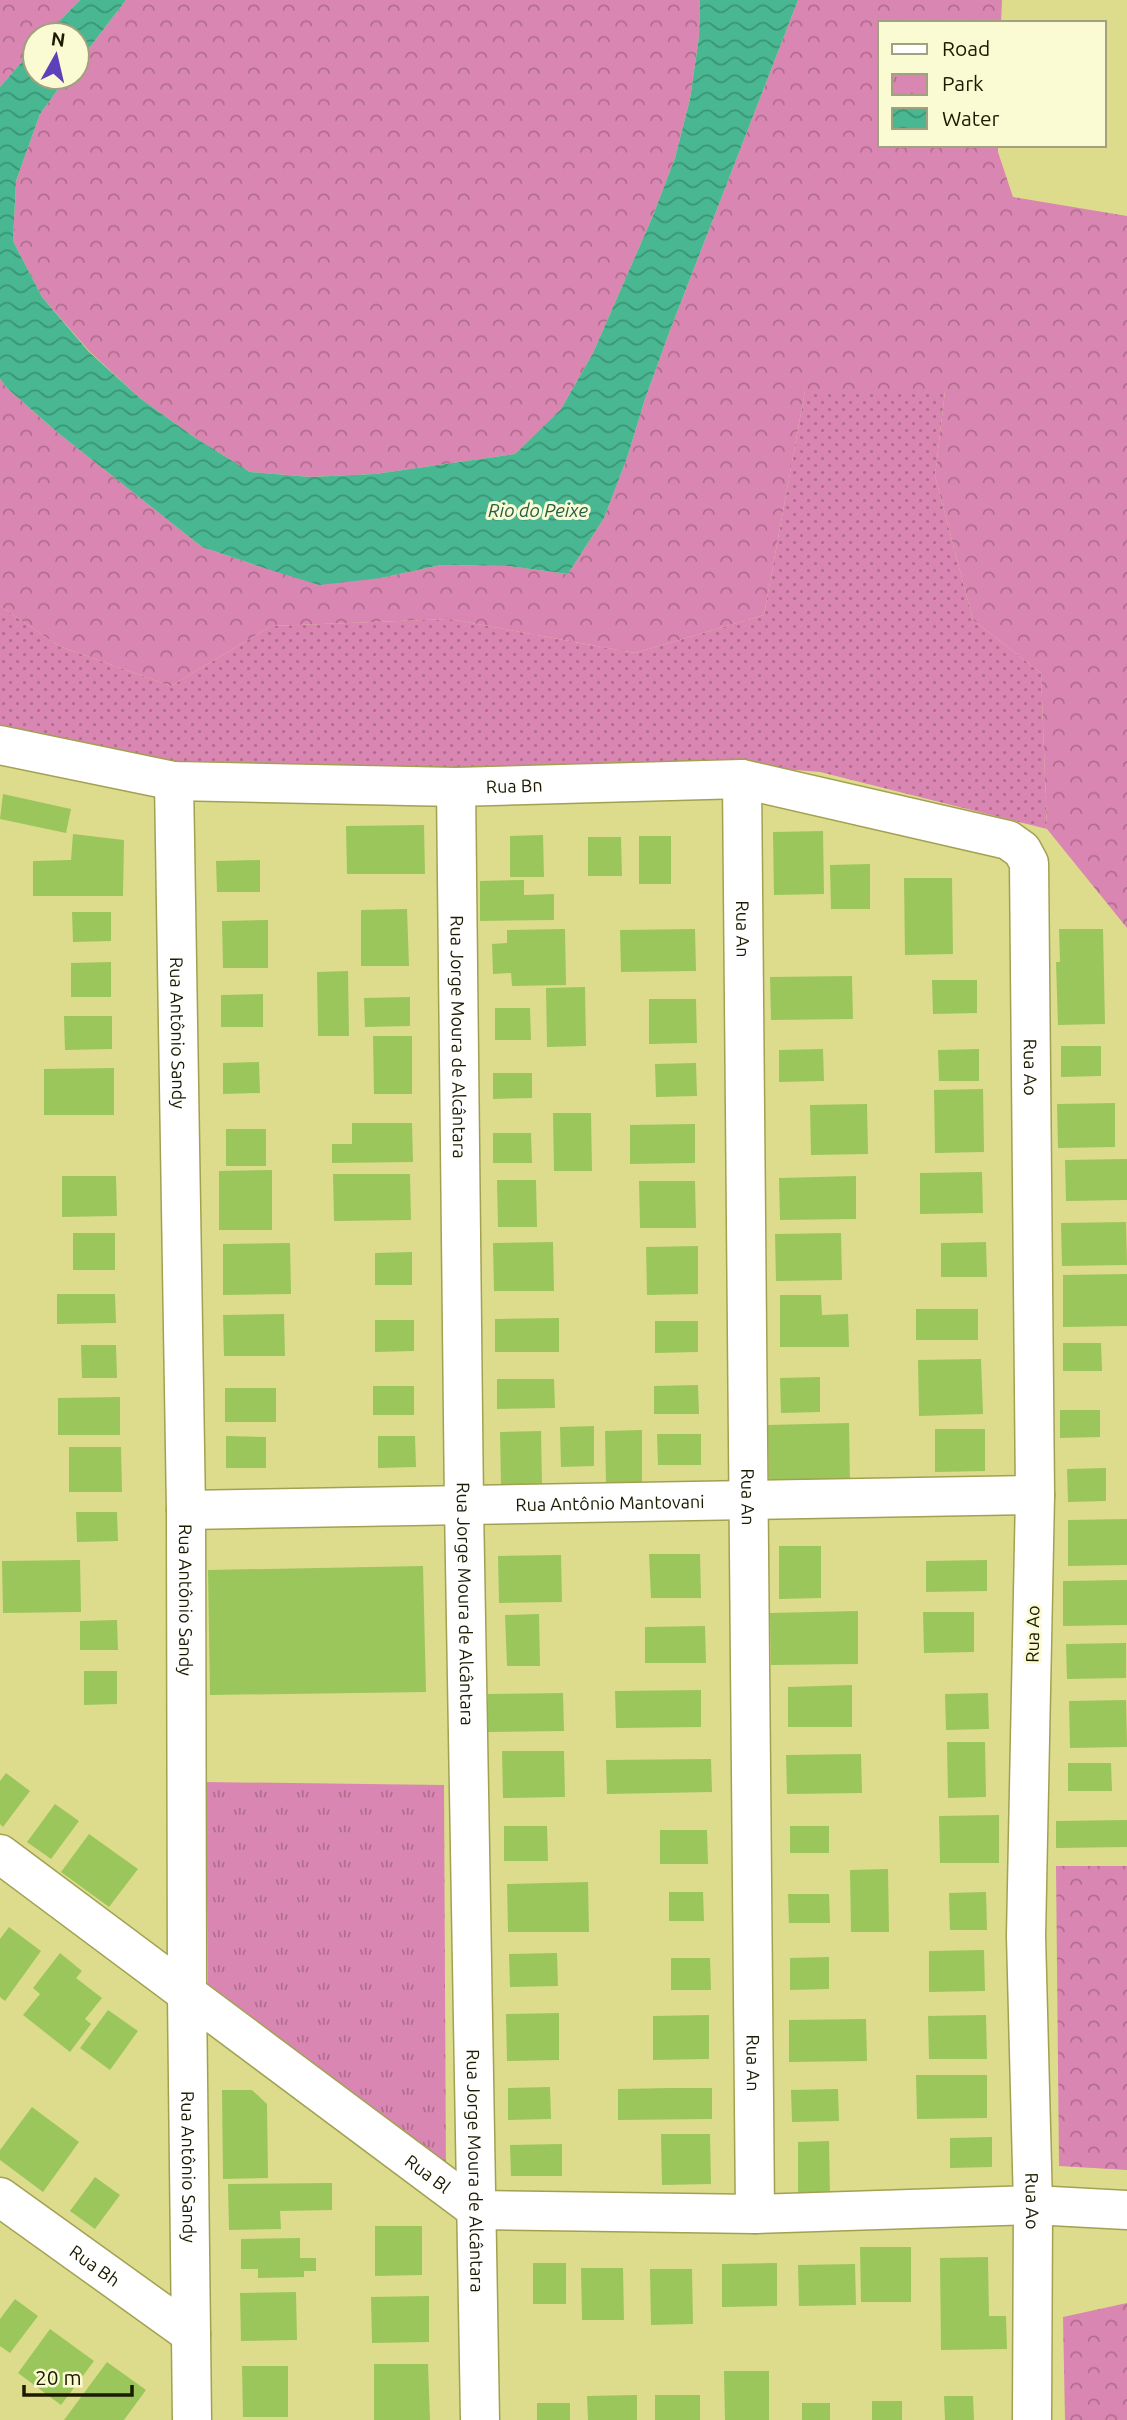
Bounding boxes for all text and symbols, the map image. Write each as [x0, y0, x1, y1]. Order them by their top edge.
north arrow [21, 21, 91, 91]
legend [878, 21, 1106, 147]
text: N [50, 27, 67, 51]
text: Road [942, 36, 990, 60]
text: Park [942, 71, 984, 95]
text: Water [942, 106, 1000, 130]
water label: Rio do Peixe [488, 499, 589, 521]
street label: Rua Bn [486, 775, 543, 796]
street label: Rua An [733, 900, 754, 958]
street label: Rua Jorge Moura de Alcântara [447, 915, 470, 1159]
street label: Rua Antônio Sandy [167, 957, 189, 1109]
street label: Rua Ao [1021, 1039, 1041, 1096]
street label: Rua An [738, 1468, 759, 1525]
street label: Rua Jorge Moura de Alcântara [454, 1482, 478, 1726]
street label: Rua Antônio Mantovani [515, 1491, 705, 1514]
street label: Rua Antônio Sandy [176, 1524, 196, 1676]
street label: Rua Ao [1022, 1605, 1042, 1663]
street label: Rua An [743, 2034, 764, 2091]
street label: Rua Jorge Moura de Alcântara [464, 2049, 488, 2293]
street label: Rua Antônio Sandy [178, 2091, 200, 2243]
street label: Rua Bl [402, 2150, 455, 2197]
street label: Rua Ao [1022, 2172, 1043, 2230]
street label: Rua Bh [66, 2241, 124, 2290]
scale bar [24, 2354, 133, 2398]
text: 20 m [35, 2365, 82, 2389]

